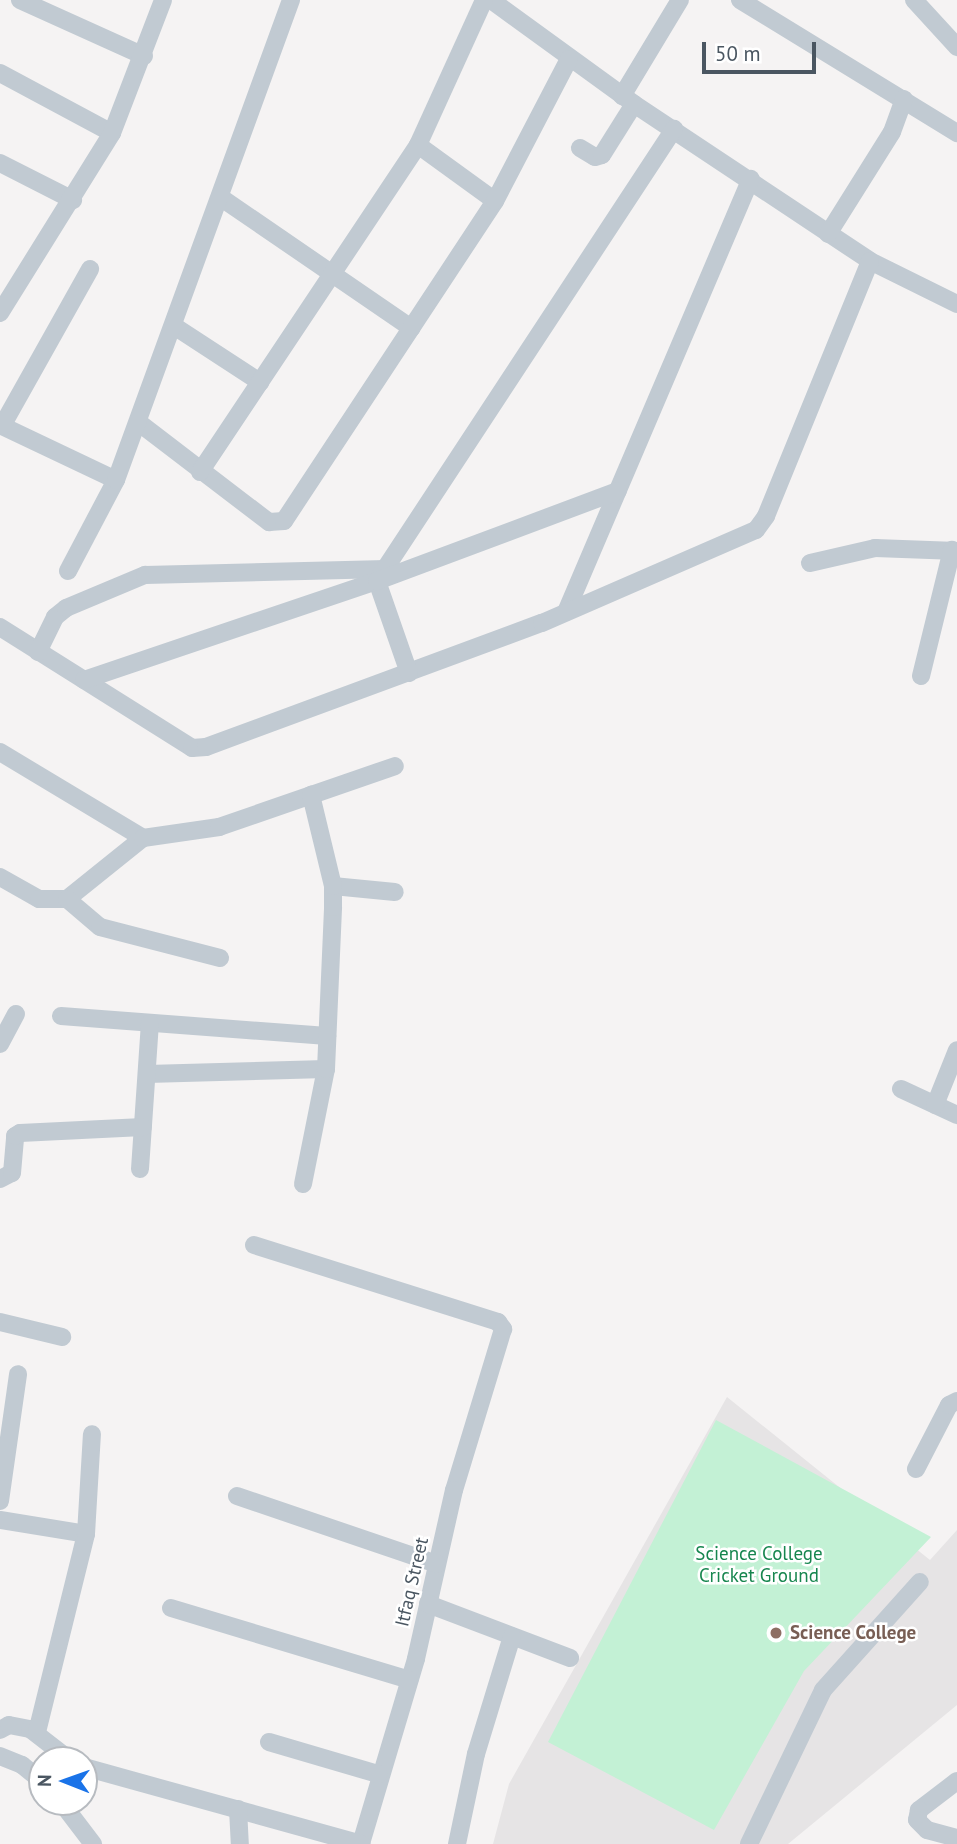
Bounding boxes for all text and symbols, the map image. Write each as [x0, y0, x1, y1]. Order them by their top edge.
scale bar [705, 28, 819, 72]
text: 50 m [715, 40, 761, 67]
street label: Itfaq Street [391, 1535, 433, 1629]
park label: Science College Cricket Ground [695, 1543, 823, 1587]
place label: Science College [790, 1622, 916, 1644]
marker: Science College [768, 1625, 784, 1641]
north arrow [28, 1746, 98, 1816]
text: N [32, 1774, 56, 1787]

